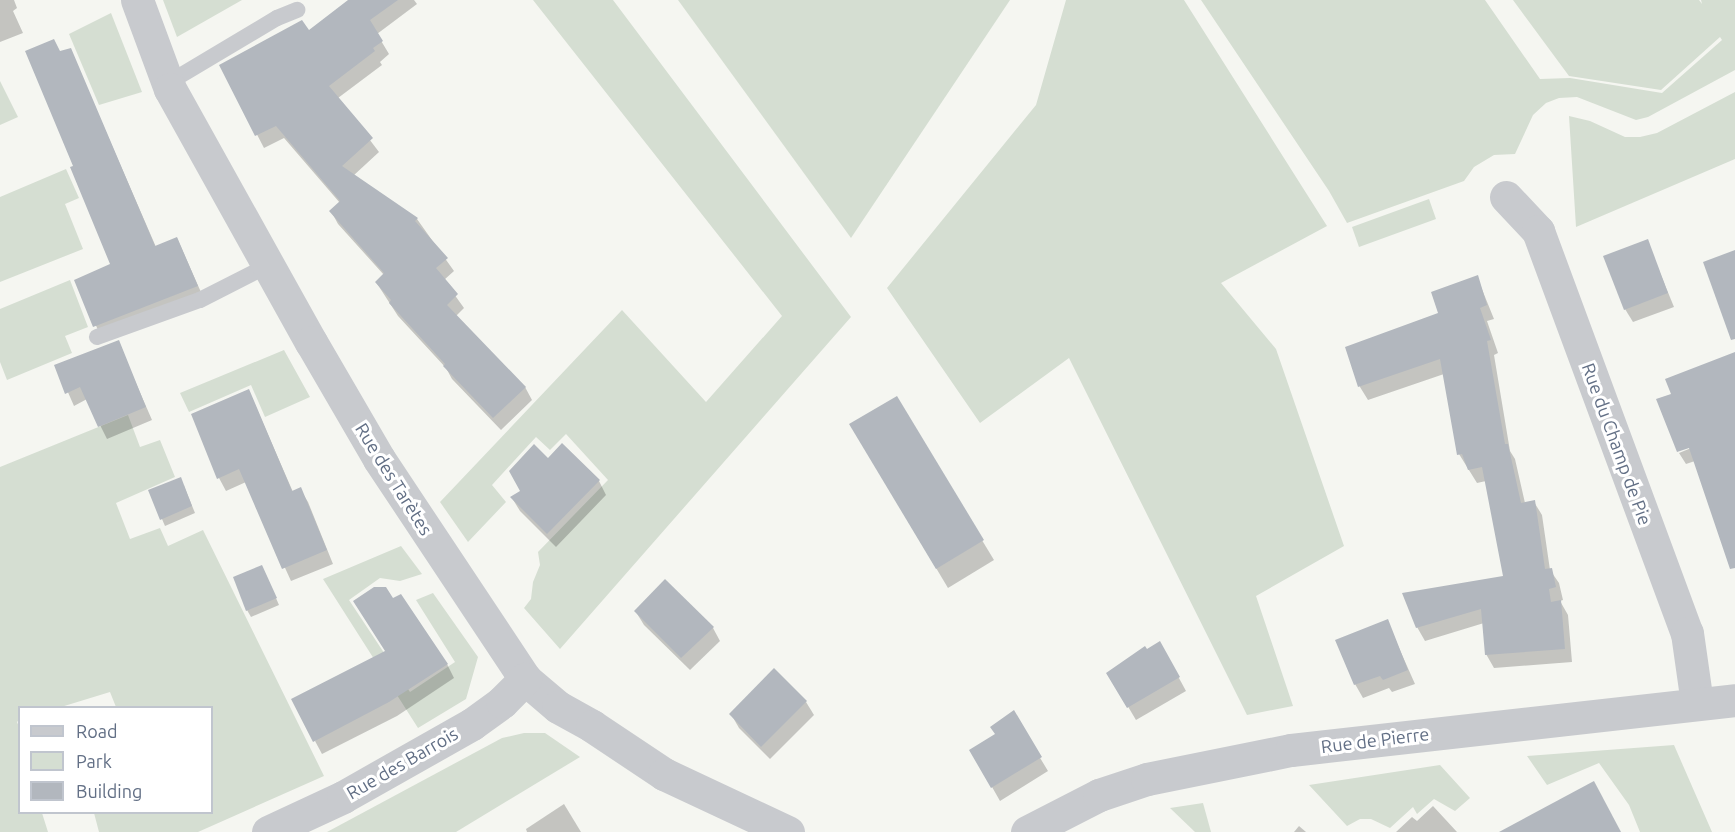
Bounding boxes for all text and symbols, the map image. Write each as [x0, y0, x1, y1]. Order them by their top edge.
street label: Rue du Champ de Pie [1578, 360, 1656, 528]
street label: Rue des Tarètes [351, 419, 437, 539]
legend [18, 706, 213, 814]
text: Road [76, 721, 118, 741]
street label: Rue des Barrois [342, 722, 462, 804]
street label: Rue de Pierre [1320, 723, 1430, 757]
text: Park [76, 751, 112, 771]
text: Building [76, 781, 142, 801]

